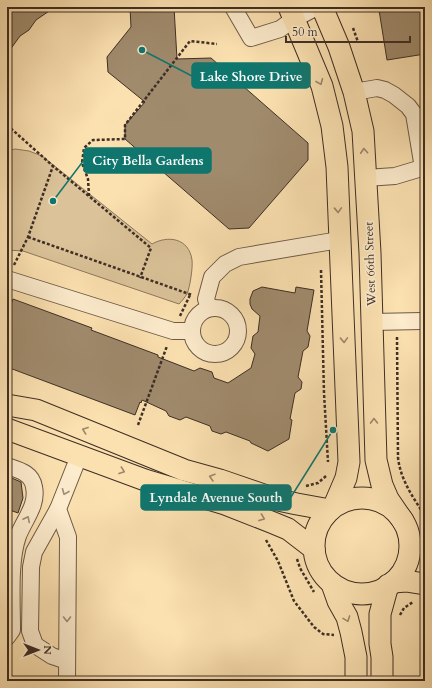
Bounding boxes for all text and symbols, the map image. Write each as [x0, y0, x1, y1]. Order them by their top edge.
scale bar [286, 18, 410, 44]
text: 50 m [292, 24, 319, 40]
callout: Lake Shore Drive [192, 63, 310, 88]
text: Lake Shore Drive [200, 68, 302, 86]
one-way arrow [316, 78, 324, 85]
callout: City Bella Gardens [84, 148, 211, 173]
one-way arrow [360, 148, 368, 154]
text: City Bella Gardens [92, 152, 204, 170]
one-way arrow [334, 207, 343, 213]
street label: West 66th Street [361, 221, 380, 308]
one-way arrow [339, 337, 348, 343]
one-way arrow [370, 418, 378, 424]
one-way arrow [82, 426, 89, 435]
one-way arrow [119, 467, 126, 475]
one-way arrow [209, 473, 216, 482]
callout: Lyndale Avenue South [141, 485, 291, 510]
one-way arrow [61, 489, 69, 496]
text: Lyndale Avenue South [149, 489, 283, 507]
one-way arrow [258, 514, 265, 522]
one-way arrow [22, 516, 30, 523]
one-way arrow [63, 616, 71, 622]
one-way arrow [342, 616, 350, 623]
north arrow [18, 630, 58, 670]
text: N [40, 645, 55, 655]

